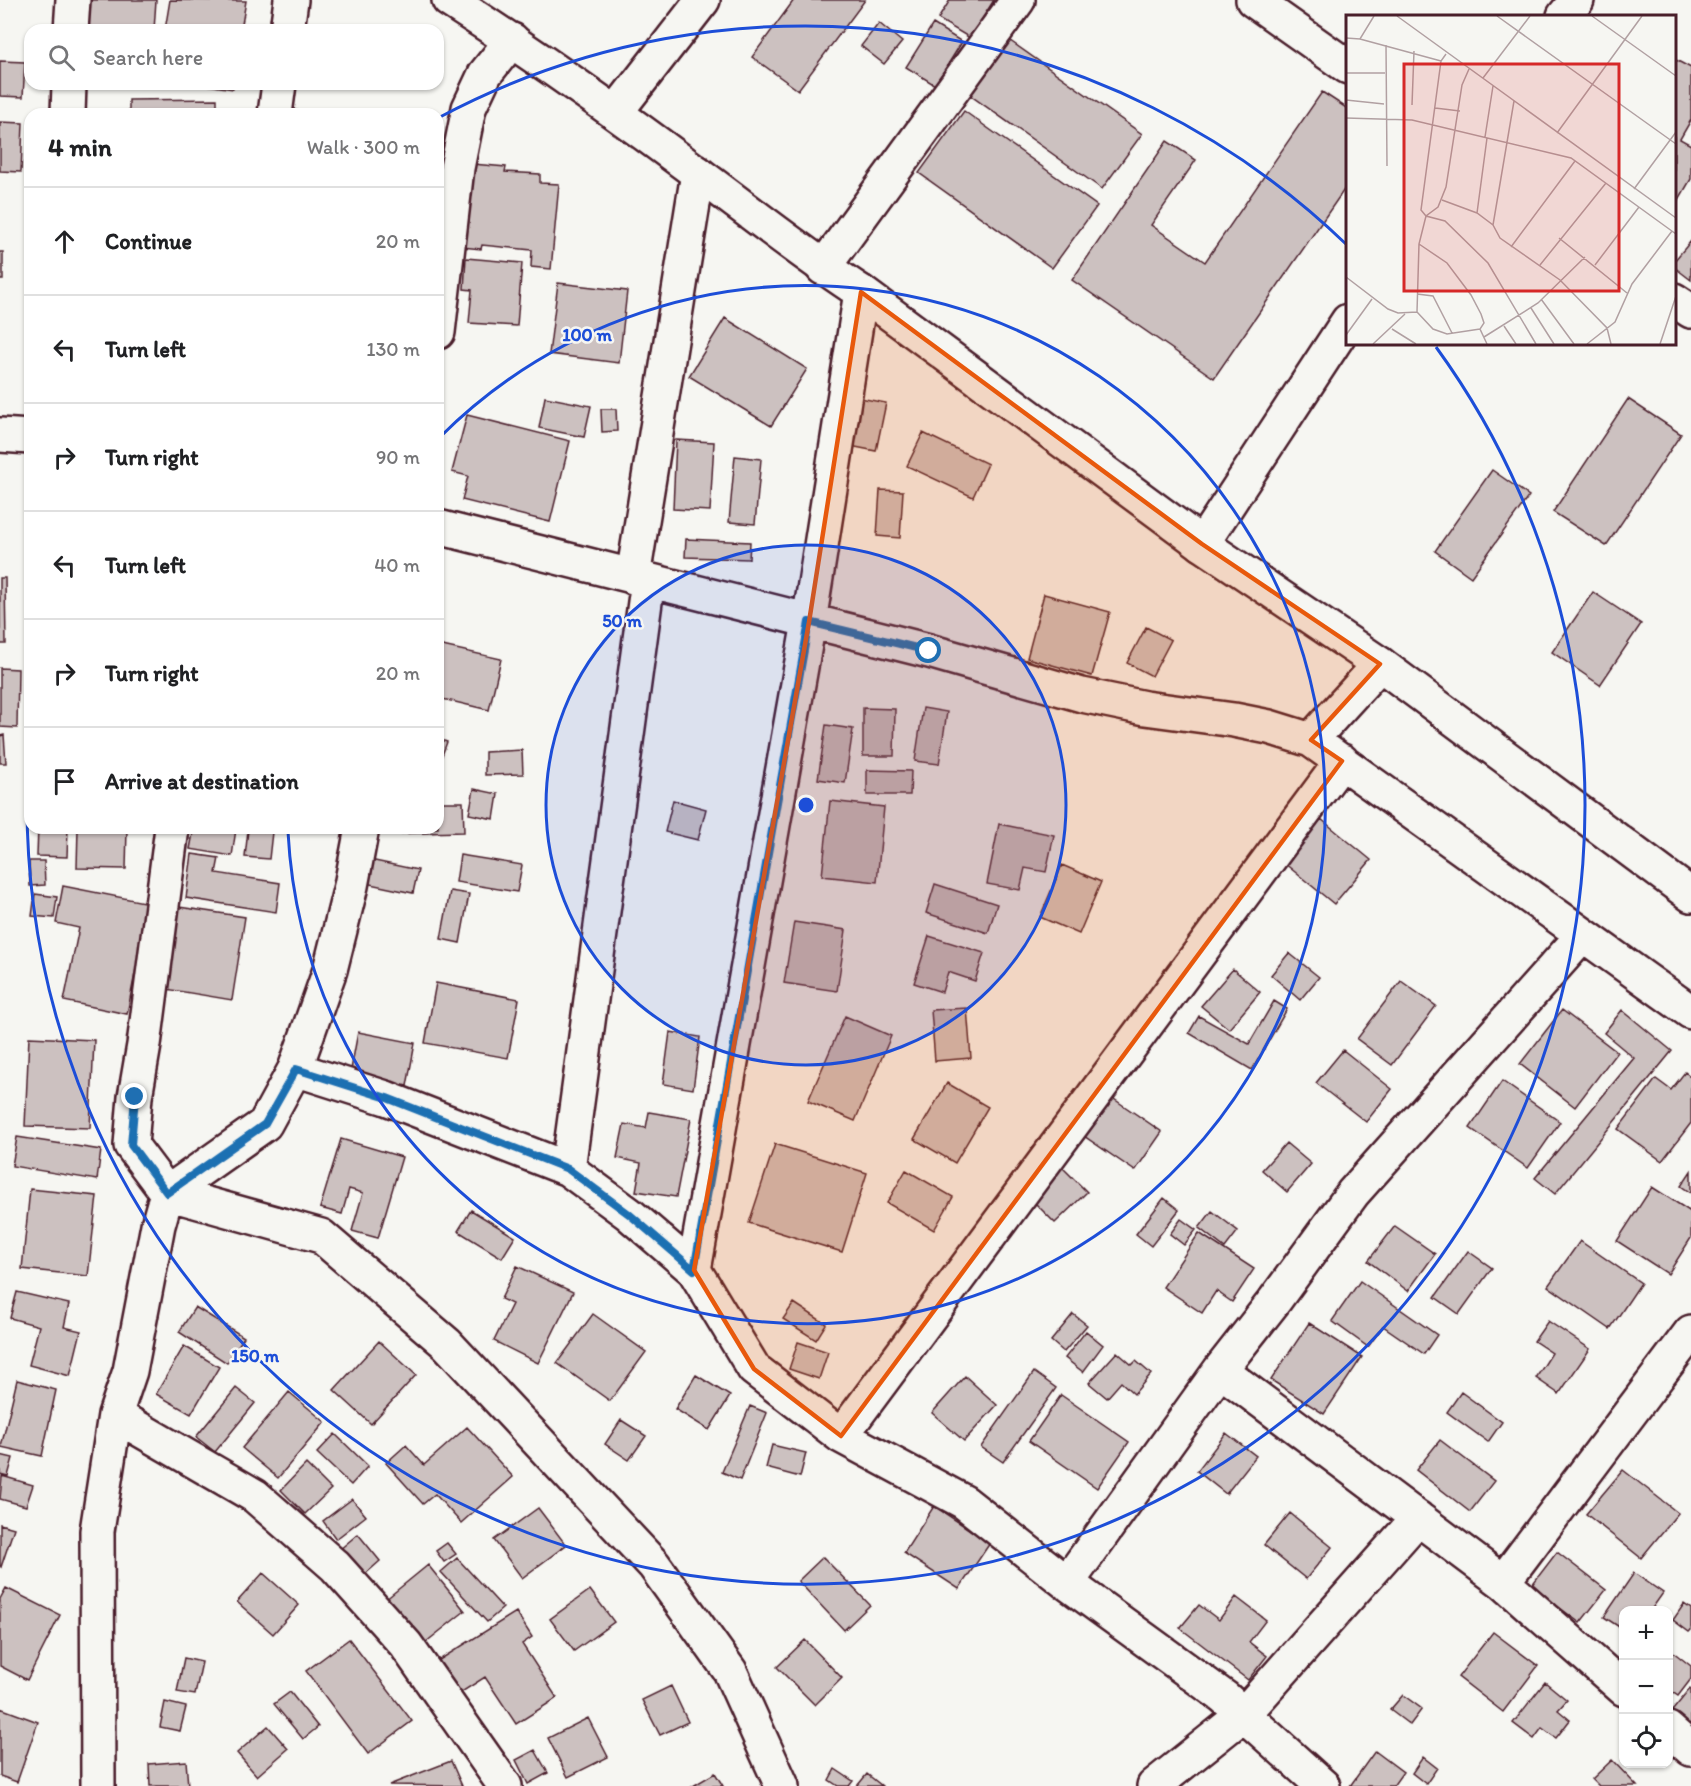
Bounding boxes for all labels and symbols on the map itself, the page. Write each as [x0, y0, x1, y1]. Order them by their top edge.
inset map [1346, 15, 1676, 345]
text: 100 m [562, 324, 613, 346]
text: 50 m [602, 610, 643, 632]
route start [915, 637, 941, 663]
centre of rings [796, 795, 816, 815]
route end [121, 1083, 147, 1109]
text: 150 m [231, 1345, 280, 1367]

